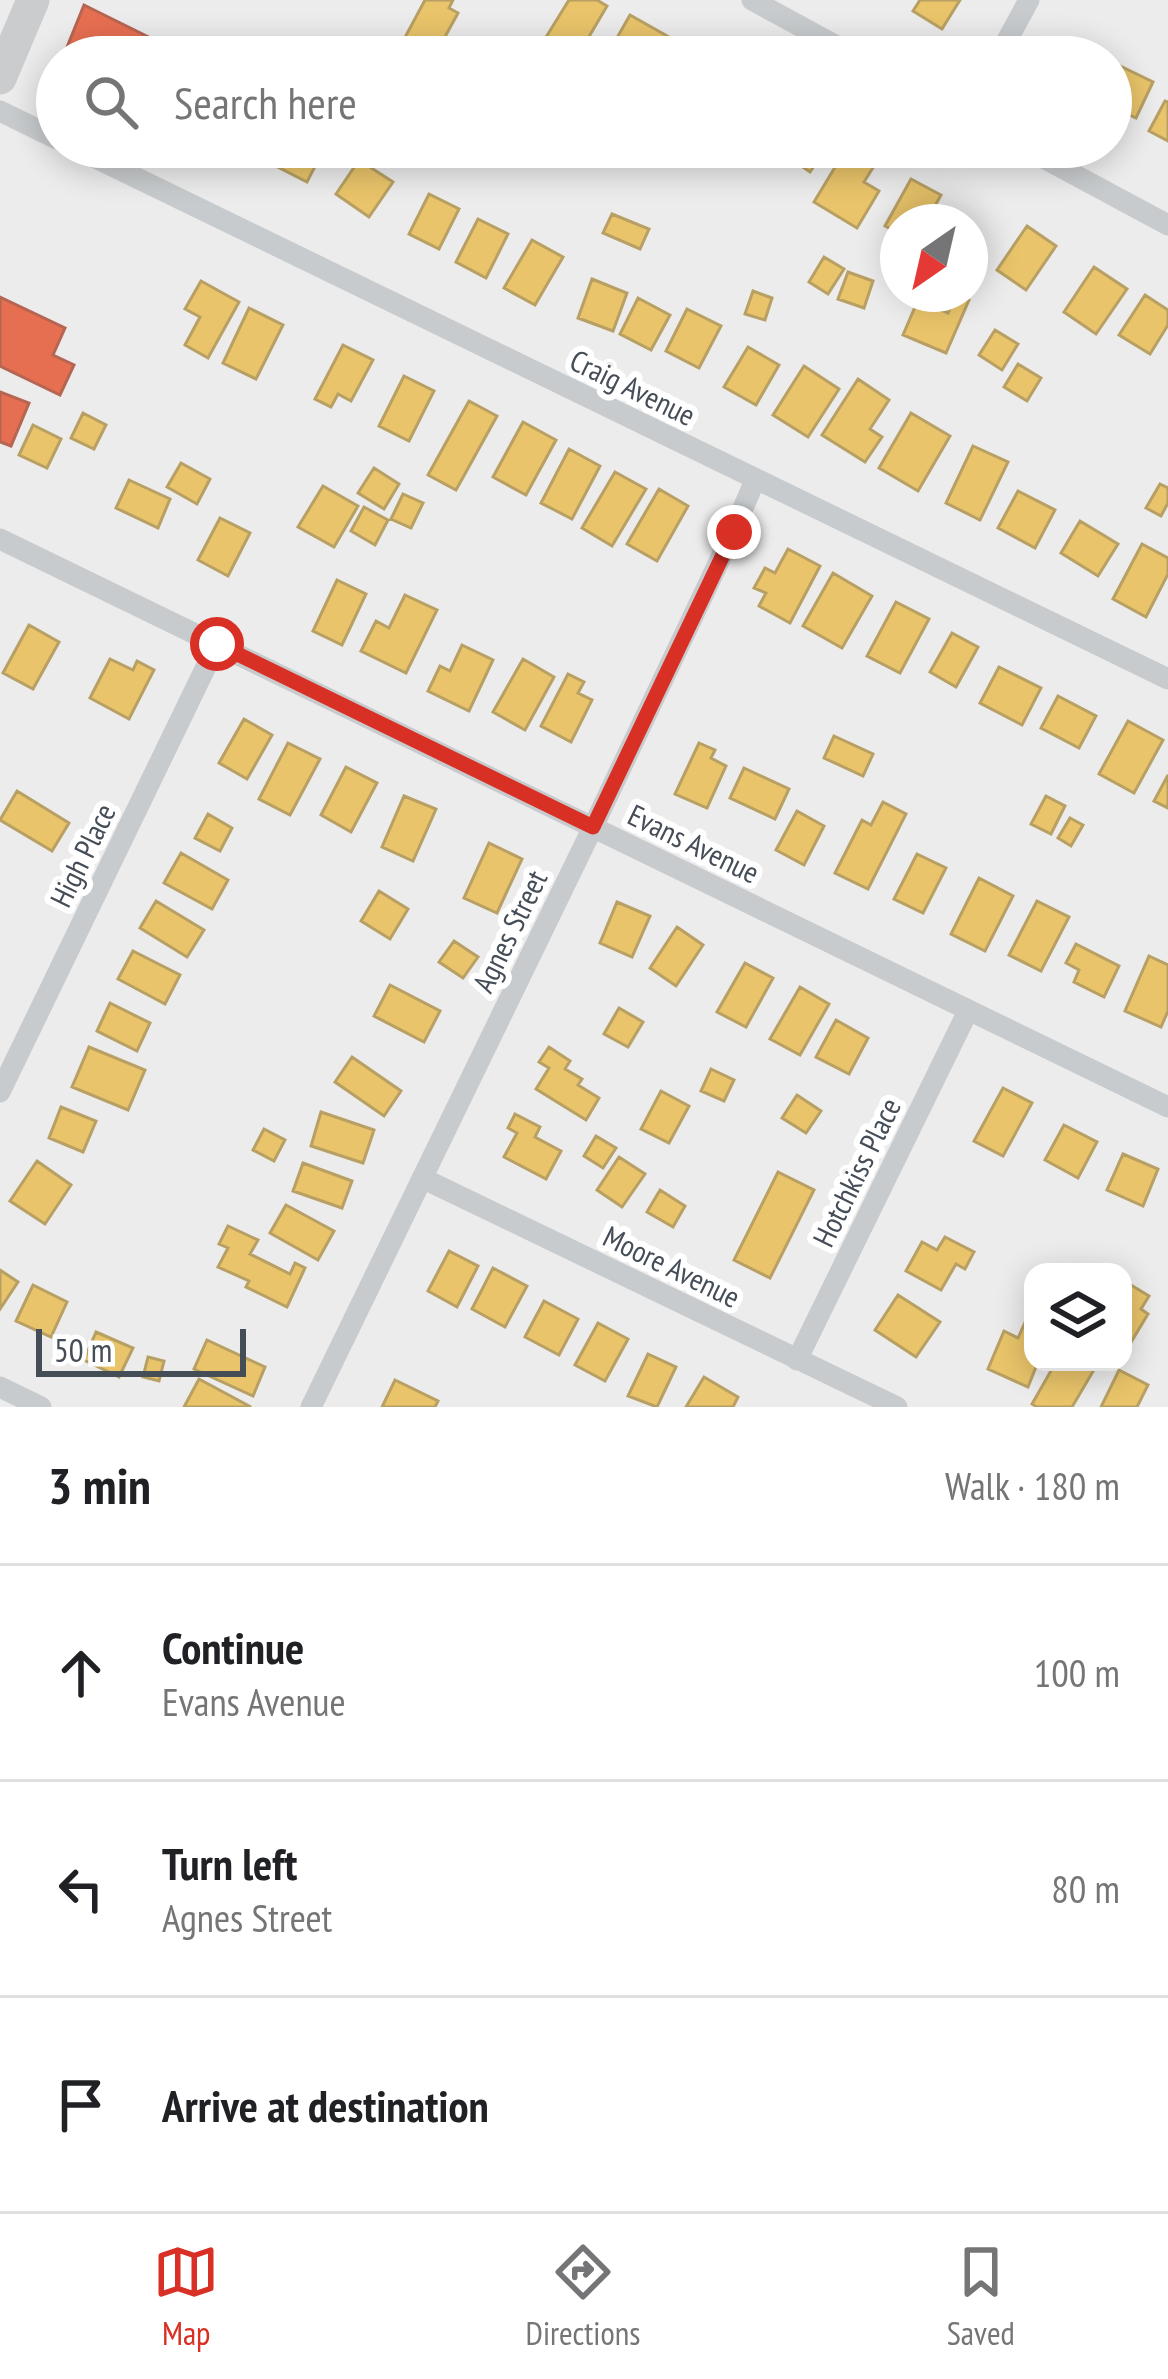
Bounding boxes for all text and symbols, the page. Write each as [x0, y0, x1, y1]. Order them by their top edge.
search box [36, 36, 1132, 168]
icon: search [78, 69, 144, 135]
text: Search here [174, 73, 357, 131]
north arrow [880, 204, 988, 312]
street label: Craig Avenue [564, 340, 702, 434]
route end [707, 505, 761, 559]
route start [190, 617, 244, 671]
street label: Evans Avenue [622, 795, 766, 891]
street label: High Place [40, 797, 124, 913]
street label: Agnes Street [463, 863, 556, 998]
street label: Hotchkiss Place [803, 1091, 909, 1253]
street label: Moore Avenue [597, 1216, 747, 1316]
map controls [1024, 1263, 1132, 1371]
button: layers [1024, 1263, 1132, 1371]
scale bar [36, 1323, 246, 1376]
text: 50 m [54, 1328, 112, 1371]
text: 3 min [48, 1452, 151, 1518]
text: Walk · 180 m [945, 1460, 1120, 1511]
text: Continue [162, 1618, 304, 1676]
icon: ahead [48, 1640, 114, 1706]
text: 100 m [1034, 1647, 1120, 1698]
text: Evans Avenue [162, 1676, 346, 1727]
text: Turn left [162, 1834, 297, 1892]
icon: left [48, 1856, 114, 1922]
text: 80 m [1051, 1863, 1120, 1914]
text: Agnes Street [162, 1892, 332, 1943]
icon: arrive [48, 2072, 114, 2138]
text: Arrive at destination [162, 2076, 489, 2134]
tab: Map [153, 2239, 219, 2354]
tab: Directions [526, 2239, 640, 2354]
tab: Saved [947, 2239, 1015, 2354]

